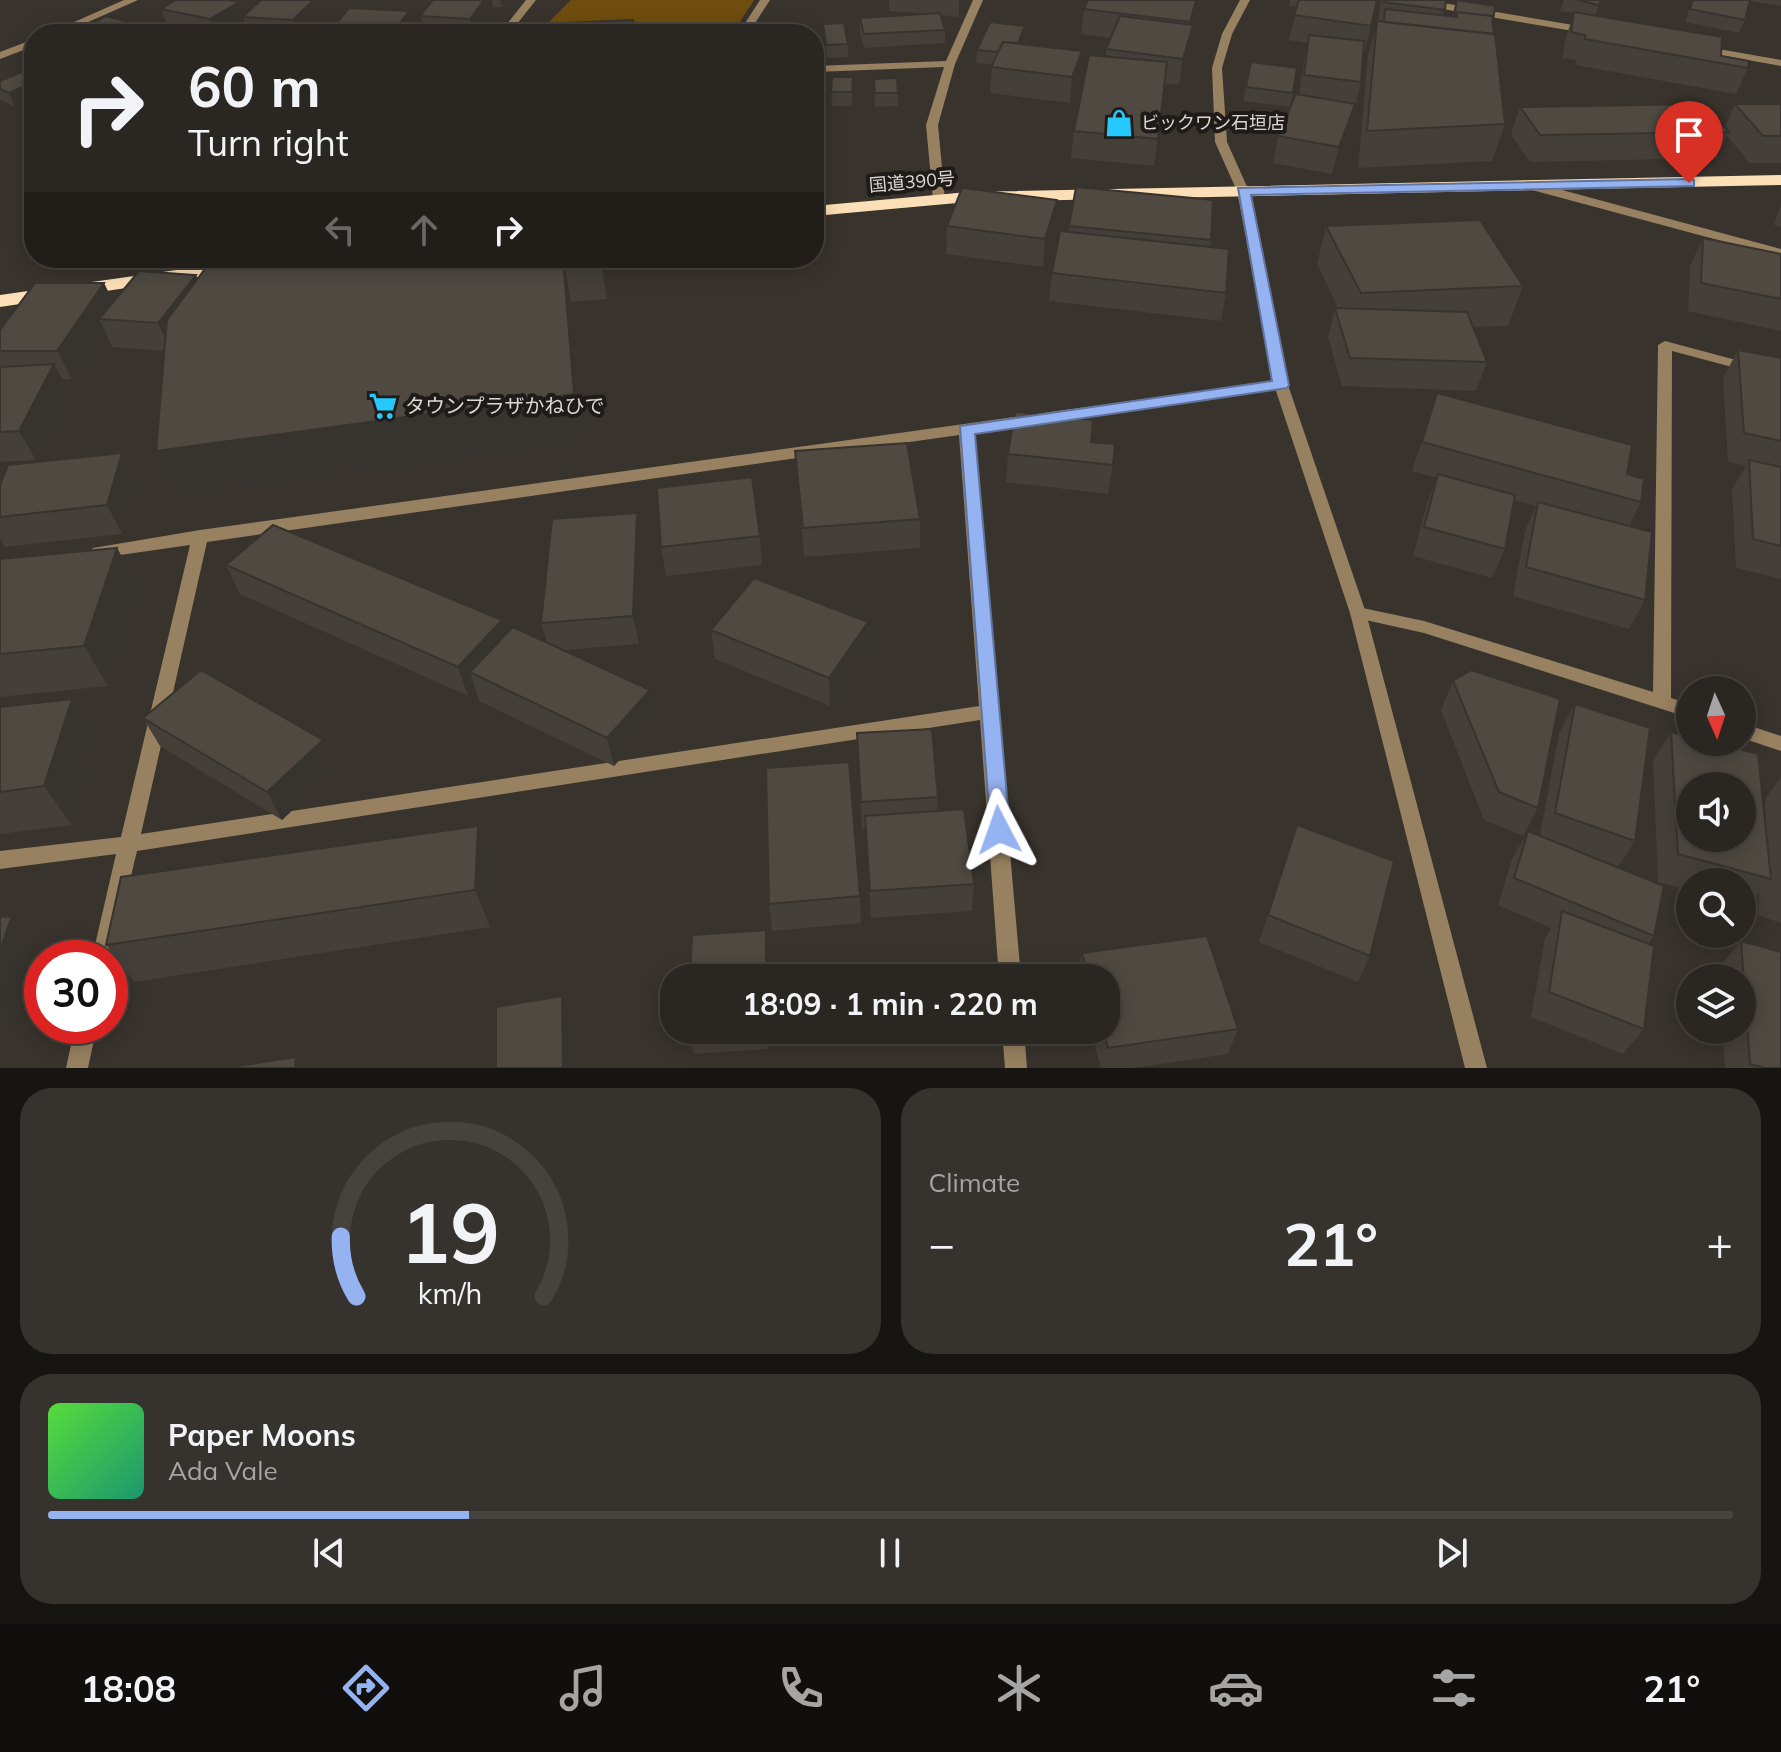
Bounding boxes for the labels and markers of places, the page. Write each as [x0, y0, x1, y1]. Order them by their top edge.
pin [1655, 101, 1723, 183]
shop icon: ビックワン石垣店 [1104, 108, 1134, 138]
place label: ビックワン石垣店 [1141, 111, 1285, 134]
supermarket icon: タウンプラザかねひで [368, 391, 398, 421]
place label: タウンプラザかねひで [405, 393, 604, 418]

